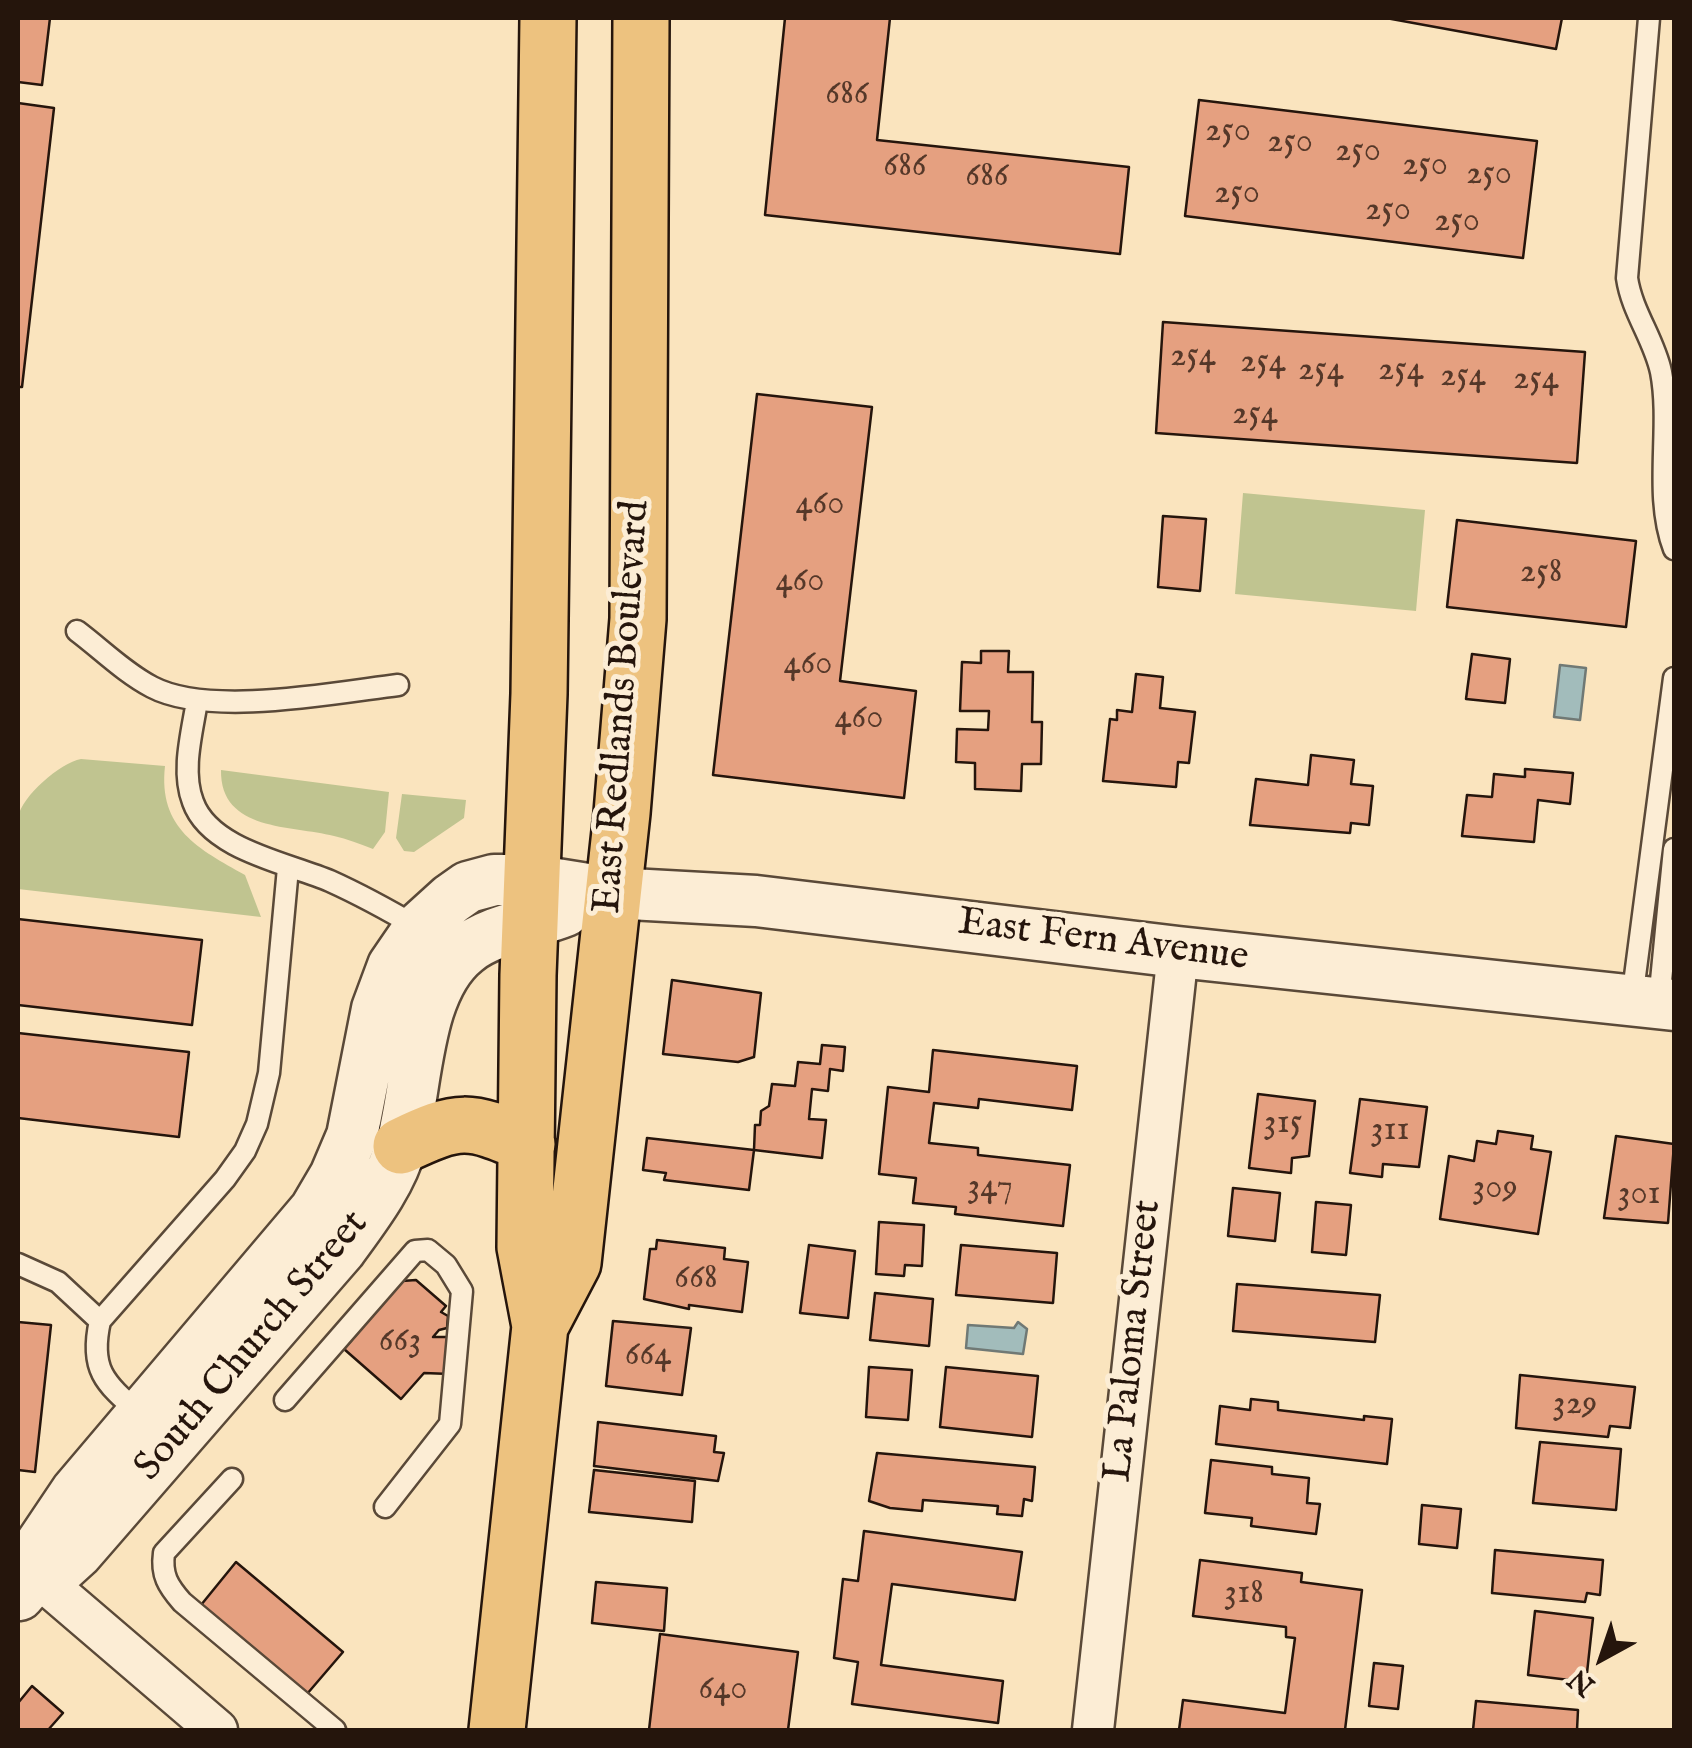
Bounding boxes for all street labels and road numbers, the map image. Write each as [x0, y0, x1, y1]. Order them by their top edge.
street label: East Redlands Boulevard [586, 499, 662, 915]
street label: East Fern Avenue [955, 900, 1251, 984]
street label: La Paloma Street [1096, 1198, 1174, 1484]
street label: South Church Street [126, 1202, 380, 1492]

